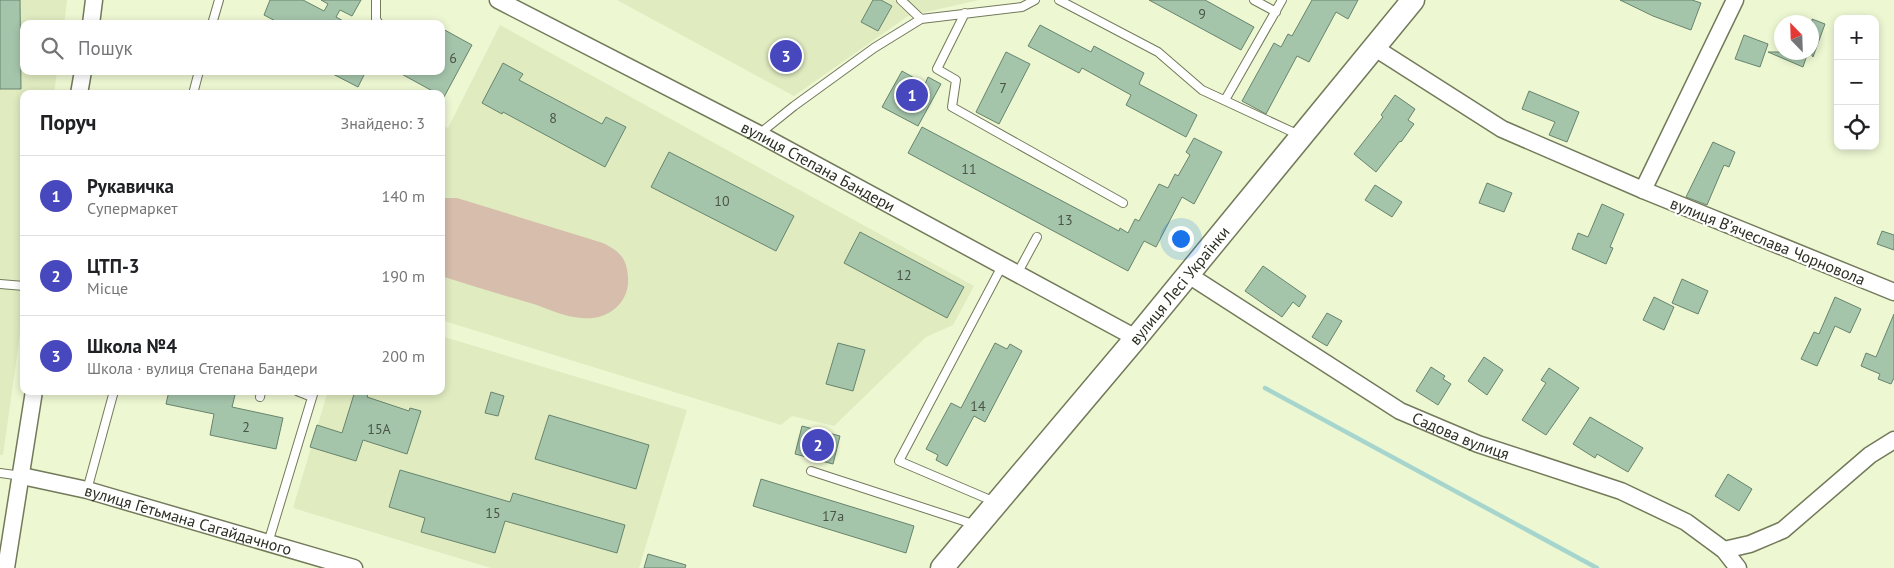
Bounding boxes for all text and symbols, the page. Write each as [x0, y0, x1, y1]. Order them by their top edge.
house number: 9 [1198, 5, 1206, 23]
north arrow [1774, 15, 1819, 60]
map controls [1834, 15, 1879, 150]
button: + [1834, 15, 1879, 60]
search box [20, 20, 445, 75]
icon: search [38, 34, 66, 62]
text: Пошук [78, 36, 133, 60]
pin: 3 [770, 37, 802, 75]
house number: 6 [449, 49, 457, 67]
button: − [1834, 60, 1879, 105]
pin: 1 [896, 76, 928, 114]
house number: 7 [999, 79, 1007, 97]
button: locate [1834, 105, 1879, 150]
text: Поруч [40, 109, 96, 136]
house number: 8 [549, 109, 557, 127]
text: Знайдено: 3 [341, 113, 425, 133]
street label: вулиця Степана Бандери [738, 117, 899, 216]
house number: 11 [961, 160, 977, 178]
text: Рукавичка [87, 174, 174, 198]
text: 1 [51, 186, 61, 206]
text: 140 m [382, 186, 425, 206]
house number: 10 [714, 192, 730, 210]
street label: вулиця Вʼячеслава Чорновола [1668, 193, 1868, 289]
text: Супермаркет [87, 198, 178, 218]
house number: 13 [1057, 211, 1073, 229]
street label: вулиця Лесі Українки [1125, 222, 1234, 349]
your location [1168, 226, 1194, 252]
text: ЦТП-3 [87, 254, 140, 278]
text: 2 [51, 266, 61, 286]
text: 190 m [382, 266, 425, 286]
house number: 12 [896, 266, 912, 284]
text: Місце [87, 278, 128, 298]
text: Школа №4 [87, 334, 177, 358]
text: 3 [51, 346, 61, 366]
text: 200 m [382, 346, 425, 366]
text: Школа · вулиця Степана Бандери [87, 358, 318, 378]
house number: 14 [970, 397, 986, 415]
street label: Садова вулиця [1409, 407, 1512, 464]
house number: 2 [242, 418, 250, 436]
house number: 15А [367, 420, 392, 438]
pin: 2 [802, 426, 834, 464]
street label: вулиця Гетьмана Сагайдачного [82, 480, 294, 559]
house number: 15 [485, 504, 501, 522]
house number: 17а [822, 507, 844, 525]

